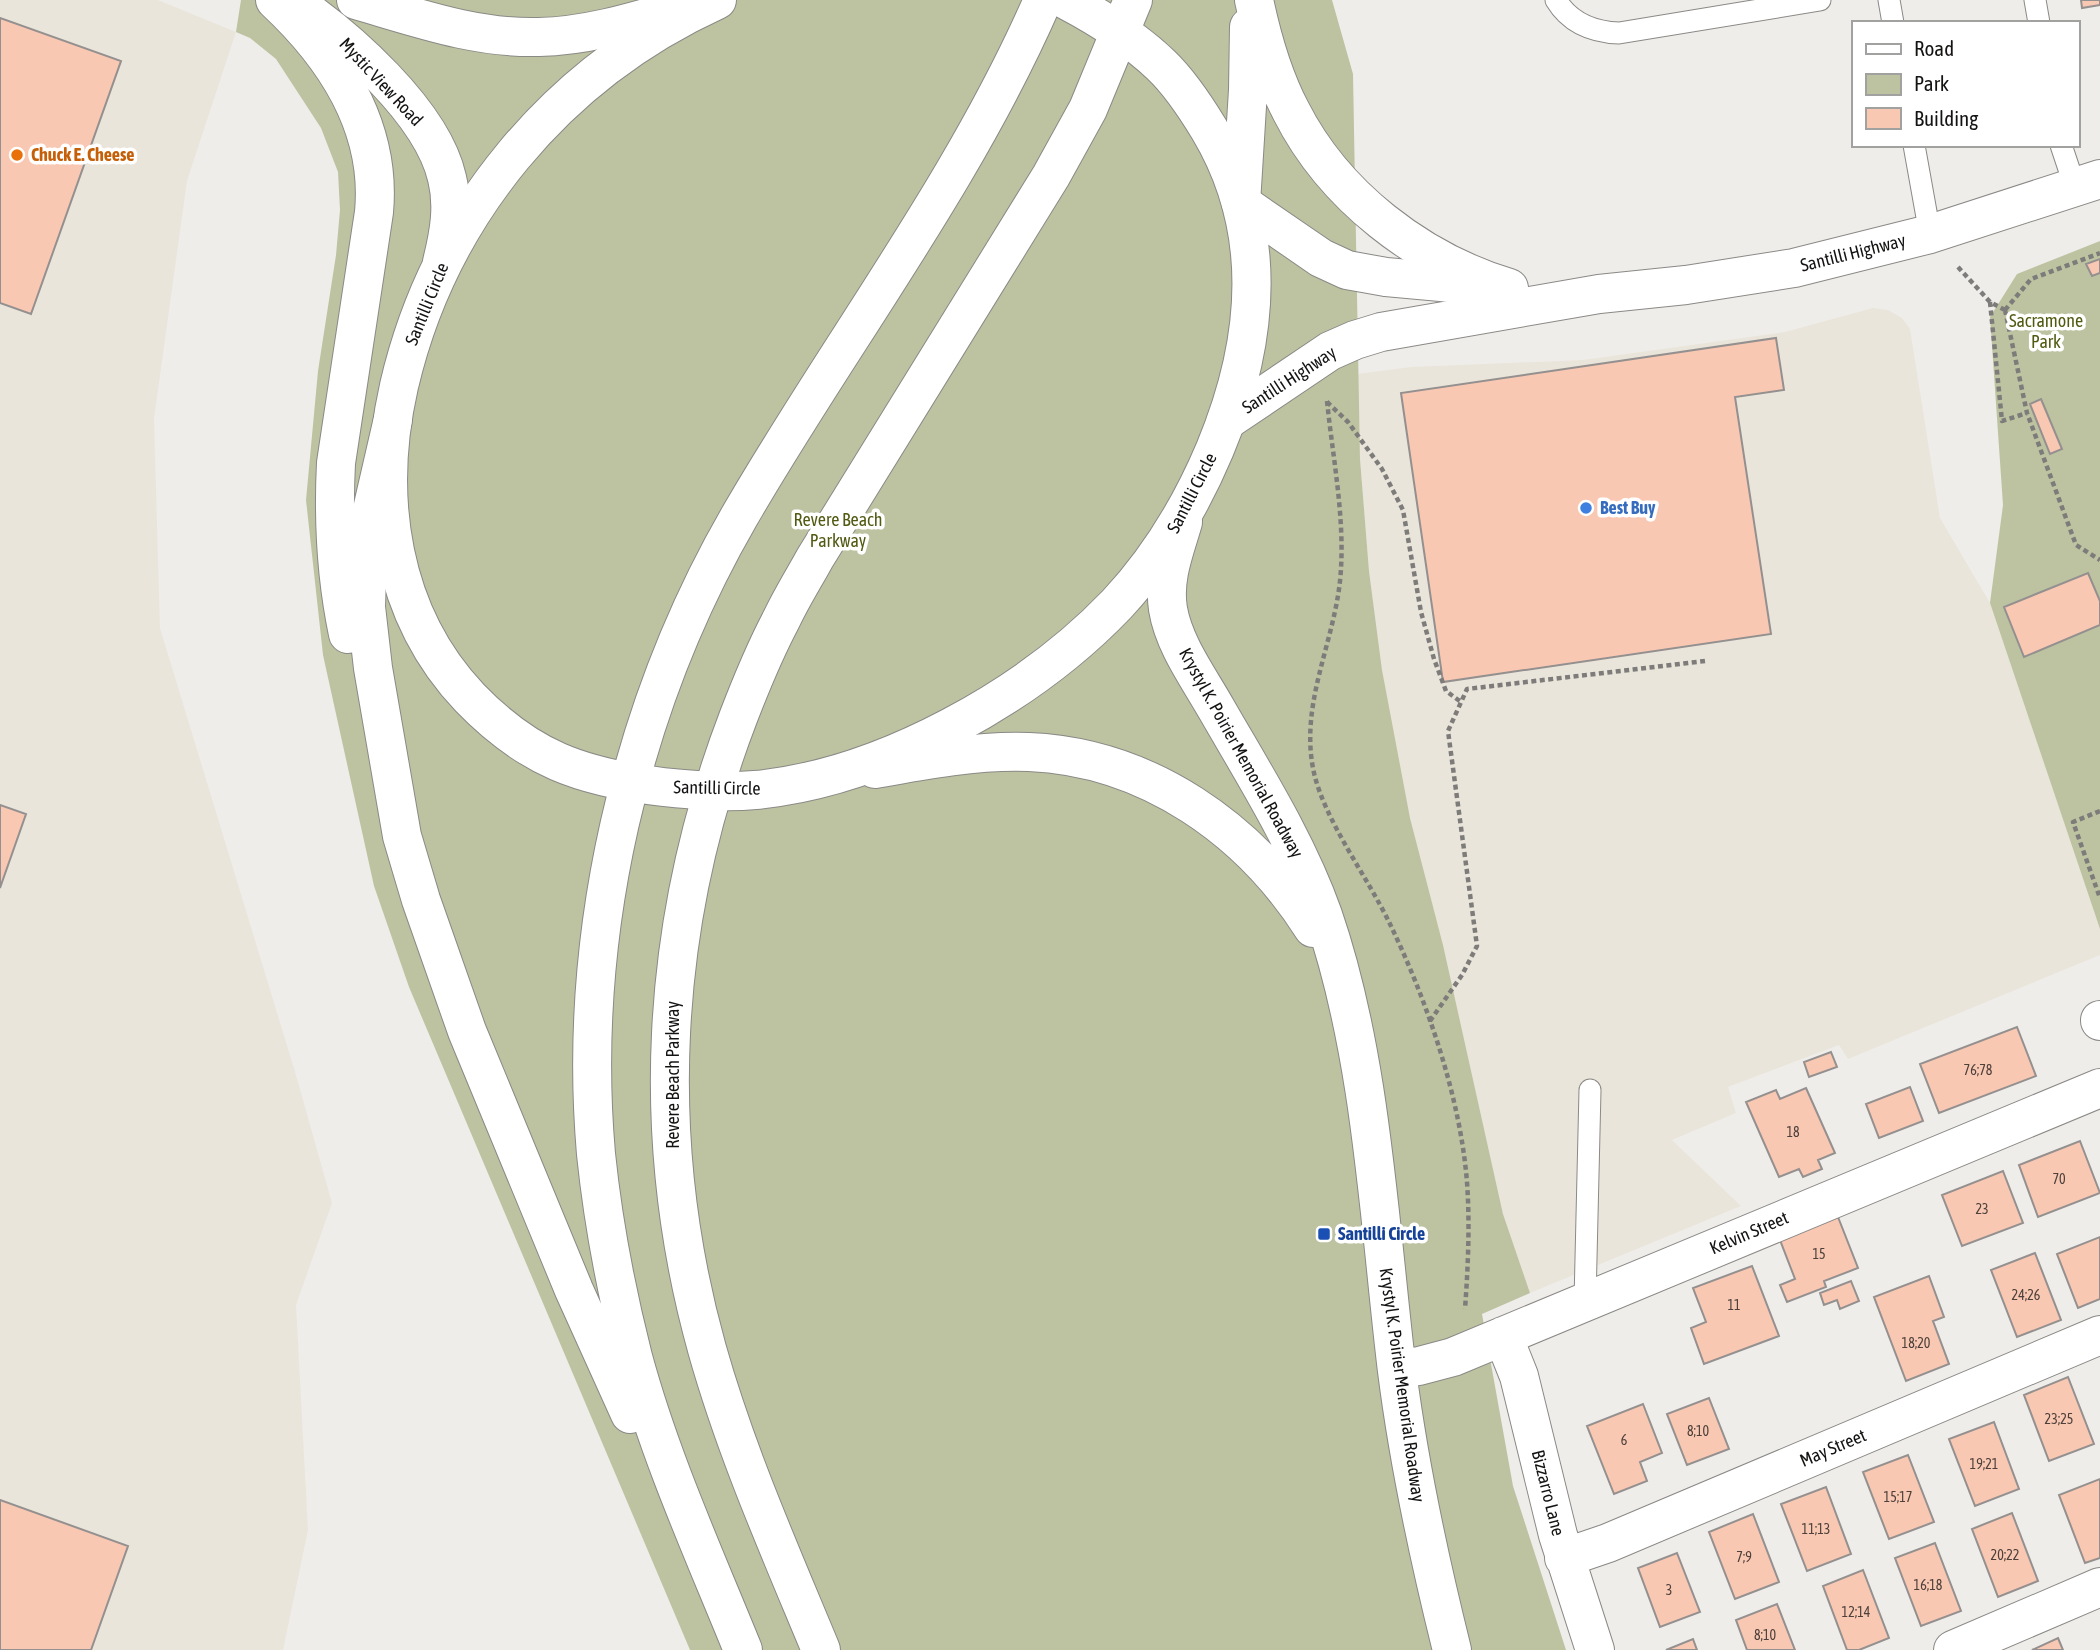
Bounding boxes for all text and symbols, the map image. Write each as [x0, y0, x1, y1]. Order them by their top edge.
legend [1852, 21, 2079, 147]
street label: Mystic View Road [335, 33, 428, 130]
text: Road [1914, 36, 1954, 60]
text: Park [1914, 71, 1949, 95]
text: Building [1914, 106, 1978, 130]
place label: Chuck E. Cheese [31, 144, 135, 165]
marker: Chuck E. Cheese [9, 147, 25, 163]
street label: Santilli Highway [1798, 229, 1908, 276]
street label: Santilli Circle [400, 259, 453, 348]
park label: Sacramone Park [2009, 310, 2083, 352]
street label: Santilli Highway [1238, 341, 1340, 418]
street label: Santilli Circle [1162, 449, 1221, 536]
place label: Best Buy [1600, 497, 1656, 518]
marker: Best Buy [1578, 500, 1594, 516]
park label: Revere Beach Parkway [794, 509, 882, 551]
street label: Krystyl K. Poirier Memorial Roadway [1175, 644, 1308, 861]
street label: Santilli Circle [673, 776, 761, 799]
street label: Revere Beach Parkway [662, 1001, 683, 1149]
house number: 76;78 [1964, 1062, 1993, 1078]
house number: 18 [1786, 1124, 1800, 1140]
house number: 70 [2052, 1171, 2066, 1187]
house number: 23 [1975, 1201, 1989, 1217]
street label: Kelvin Street [1706, 1207, 1791, 1259]
place label: Santilli Circle [1338, 1223, 1425, 1244]
marker: Santilli Circle [1316, 1226, 1332, 1242]
house number: 15 [1812, 1246, 1826, 1262]
street label: Krystyl K. Poirier Memorial Roadway [1376, 1266, 1429, 1503]
house number: 24;26 [2012, 1287, 2041, 1303]
house number: 11 [1727, 1297, 1741, 1313]
house number: 18;20 [1902, 1335, 1931, 1351]
house number: 23;25 [2045, 1411, 2073, 1427]
house number: 8;10 [1687, 1423, 1710, 1439]
street label: May Street [1797, 1424, 1869, 1471]
house number: 6 [1621, 1432, 1628, 1448]
street label: Bizzarro Lane [1528, 1448, 1569, 1538]
house number: 19;21 [1970, 1456, 1998, 1472]
house number: 15;17 [1884, 1489, 1912, 1505]
house number: 11;13 [1802, 1521, 1830, 1537]
house number: 20;22 [1991, 1547, 2019, 1563]
house number: 7;9 [1736, 1549, 1752, 1565]
house number: 16;18 [1914, 1577, 1943, 1593]
house number: 3 [1666, 1582, 1672, 1598]
house number: 12;14 [1842, 1604, 1871, 1620]
house number: 8;10 [1754, 1627, 1777, 1643]

